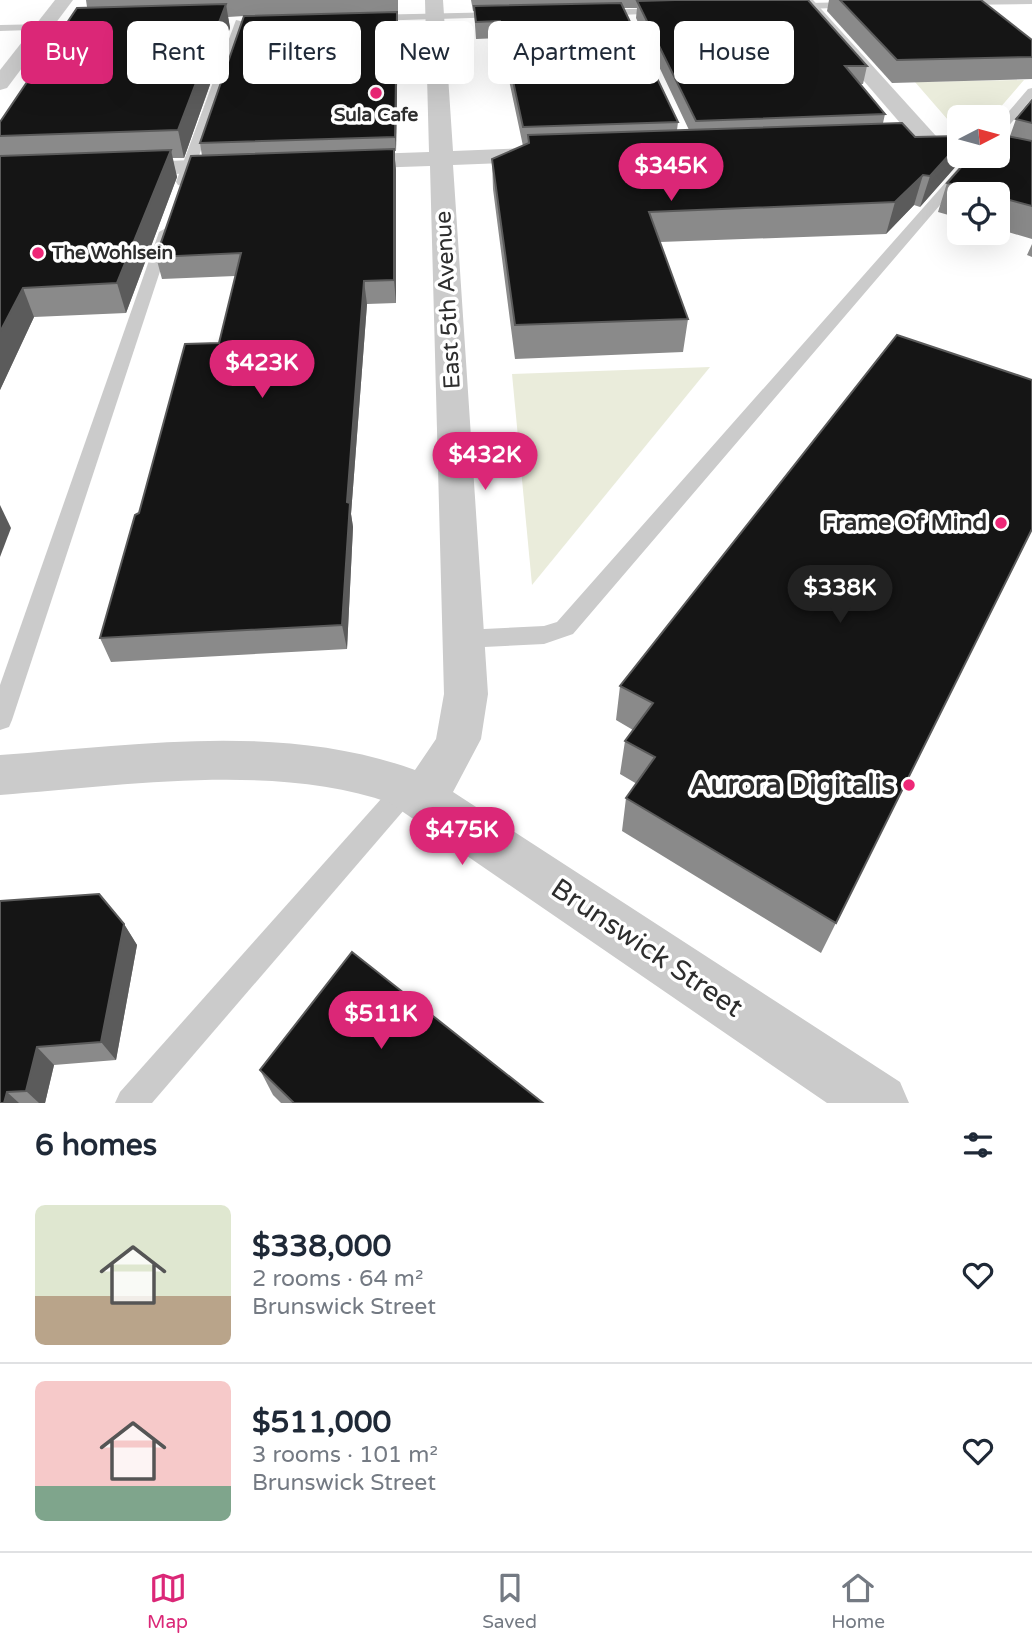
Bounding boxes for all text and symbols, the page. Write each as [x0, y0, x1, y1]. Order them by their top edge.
chip: Buy [21, 21, 113, 84]
chip: Rent [127, 21, 229, 84]
chip: Filters [243, 21, 361, 84]
chip: New [375, 21, 474, 84]
chip: Apartment [488, 21, 660, 84]
chip: House [674, 21, 794, 84]
marker: Sula Cafe [368, 85, 384, 101]
place label: Sula Cafe [334, 104, 419, 126]
north arrow [947, 105, 1010, 168]
map controls [947, 105, 1010, 245]
pin: $345K [622, 144, 720, 203]
text: $345K [635, 152, 707, 180]
button: locate [947, 182, 1010, 245]
street label: East 5th Avenue [429, 210, 467, 390]
place label: The Wohlsein [51, 242, 173, 264]
marker: The Wohlsein [30, 245, 46, 261]
pin: $423K [213, 340, 311, 400]
text: $423K [226, 349, 298, 377]
pin: $432K [436, 433, 534, 492]
text: $432K [449, 441, 521, 469]
place label: Frame Of Mind [822, 509, 987, 537]
marker: Frame Of Mind [993, 515, 1009, 531]
pin: $338K [791, 566, 889, 625]
text: $338K [804, 574, 876, 602]
place label: Aurora Digitalis [690, 768, 895, 802]
marker: Aurora Digitalis [901, 777, 917, 793]
pin: $475K [413, 808, 511, 867]
text: $475K [426, 816, 498, 844]
street label: Brunswick Street [545, 871, 750, 1025]
pin: $511K [332, 992, 430, 1051]
text: $511K [345, 1000, 417, 1028]
icon: filters [959, 1126, 997, 1164]
text: 6 homes [35, 1127, 157, 1164]
text: $338,000 [252, 1228, 391, 1265]
icon: home [91, 1233, 175, 1317]
icon: heart [959, 1256, 997, 1294]
text: 2 rooms · 64 m² [252, 1265, 423, 1293]
text: Brunswick Street [252, 1293, 436, 1321]
text: $511,000 [252, 1404, 391, 1441]
icon: home [91, 1409, 175, 1493]
icon: heart [959, 1432, 997, 1470]
text: 3 rooms · 101 m² [252, 1441, 438, 1469]
text: Brunswick Street [252, 1469, 436, 1497]
tab: Map [147, 1569, 188, 1633]
tab: Saved [482, 1569, 537, 1633]
tab: Home [831, 1569, 885, 1633]

